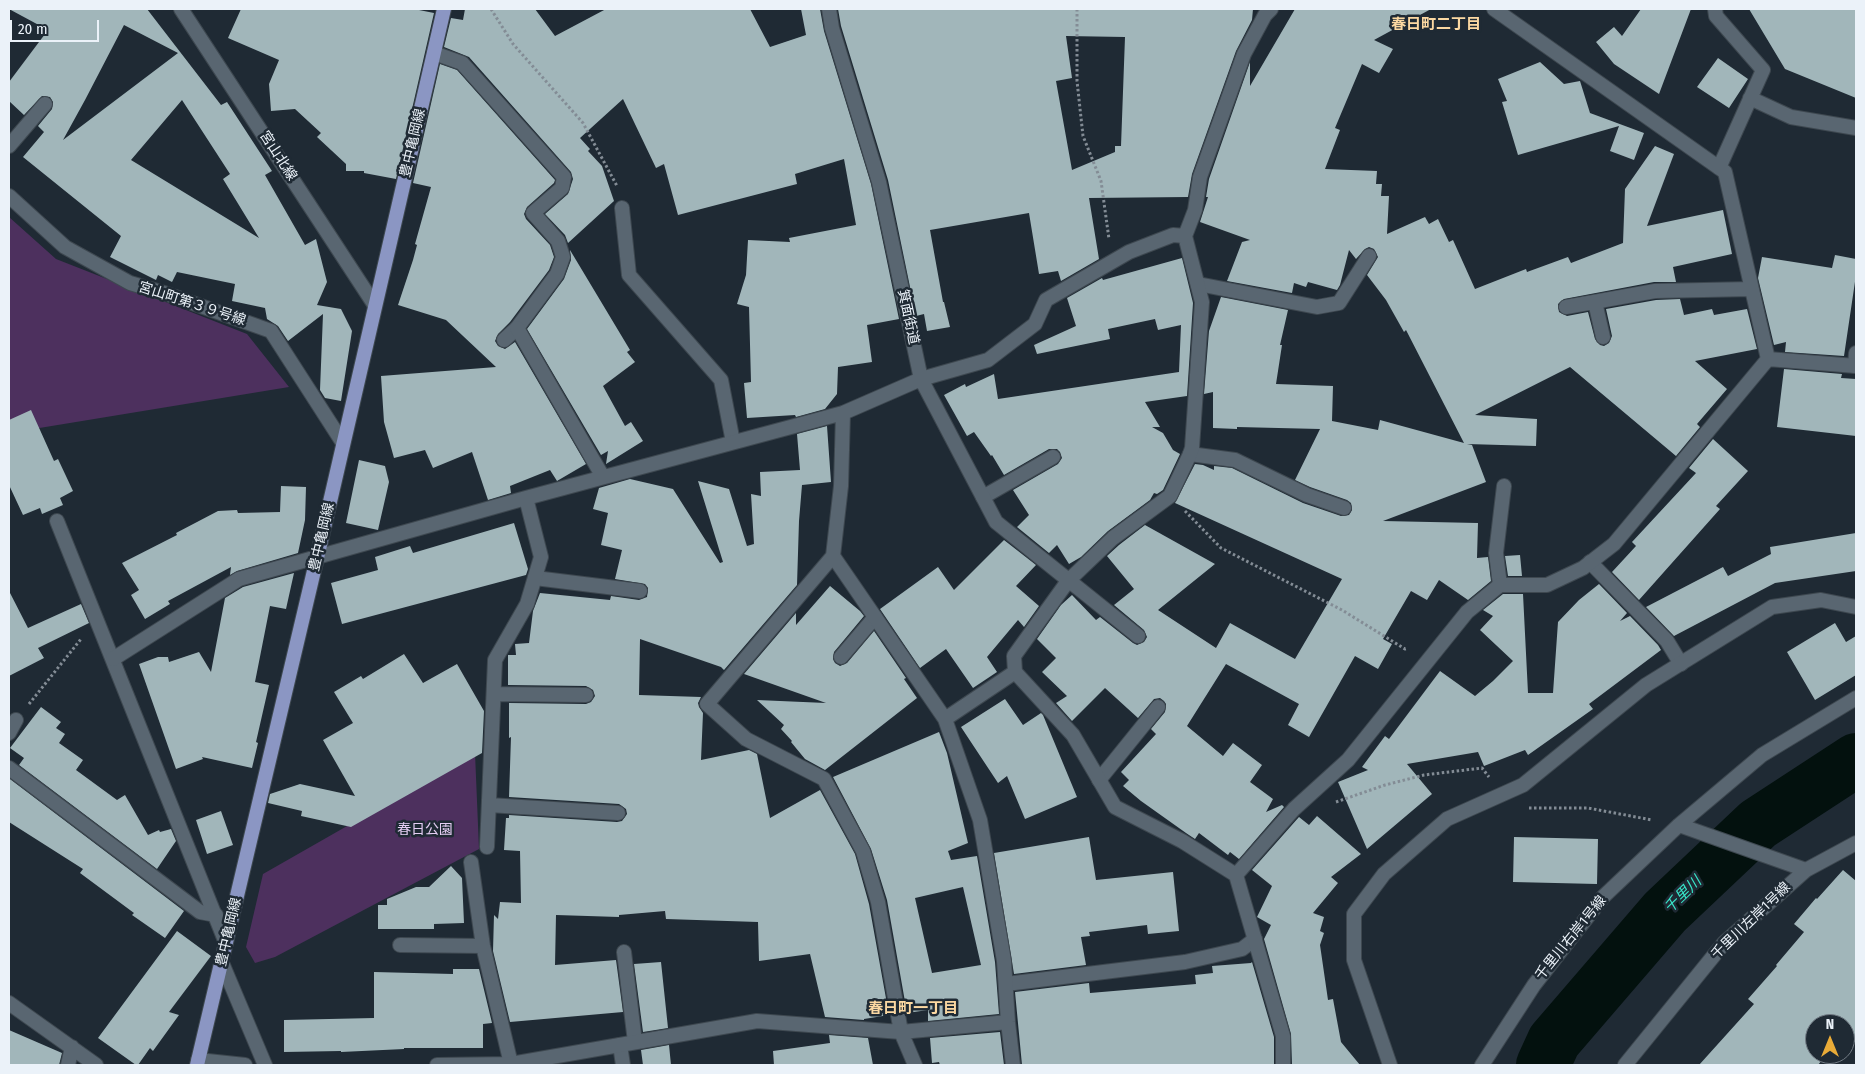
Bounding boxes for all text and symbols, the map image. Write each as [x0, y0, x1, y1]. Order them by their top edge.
scale bar [12, 10, 101, 42]
district label: 春日町二丁目 [1391, 16, 1481, 34]
text: 20 m [18, 20, 48, 38]
street label: 豊中亀岡線 [397, 107, 429, 179]
street label: 宮山北線 [256, 128, 300, 184]
street label: 宮山町第３９号線 [136, 279, 248, 329]
street label: 箕面街道 [894, 288, 922, 346]
street label: 豊中亀岡線 [306, 501, 338, 573]
park label: 春日公園 [397, 822, 453, 838]
water label: 千里川 [1661, 873, 1705, 917]
street label: 千里川左岸1号線 [1708, 879, 1794, 963]
street label: 千里川右岸1号線 [1532, 893, 1610, 983]
street label: 豊中亀岡線 [213, 896, 245, 968]
district label: 春日町一丁目 [868, 1000, 958, 1018]
north arrow [1805, 1014, 1855, 1064]
text: N [1826, 1016, 1834, 1033]

